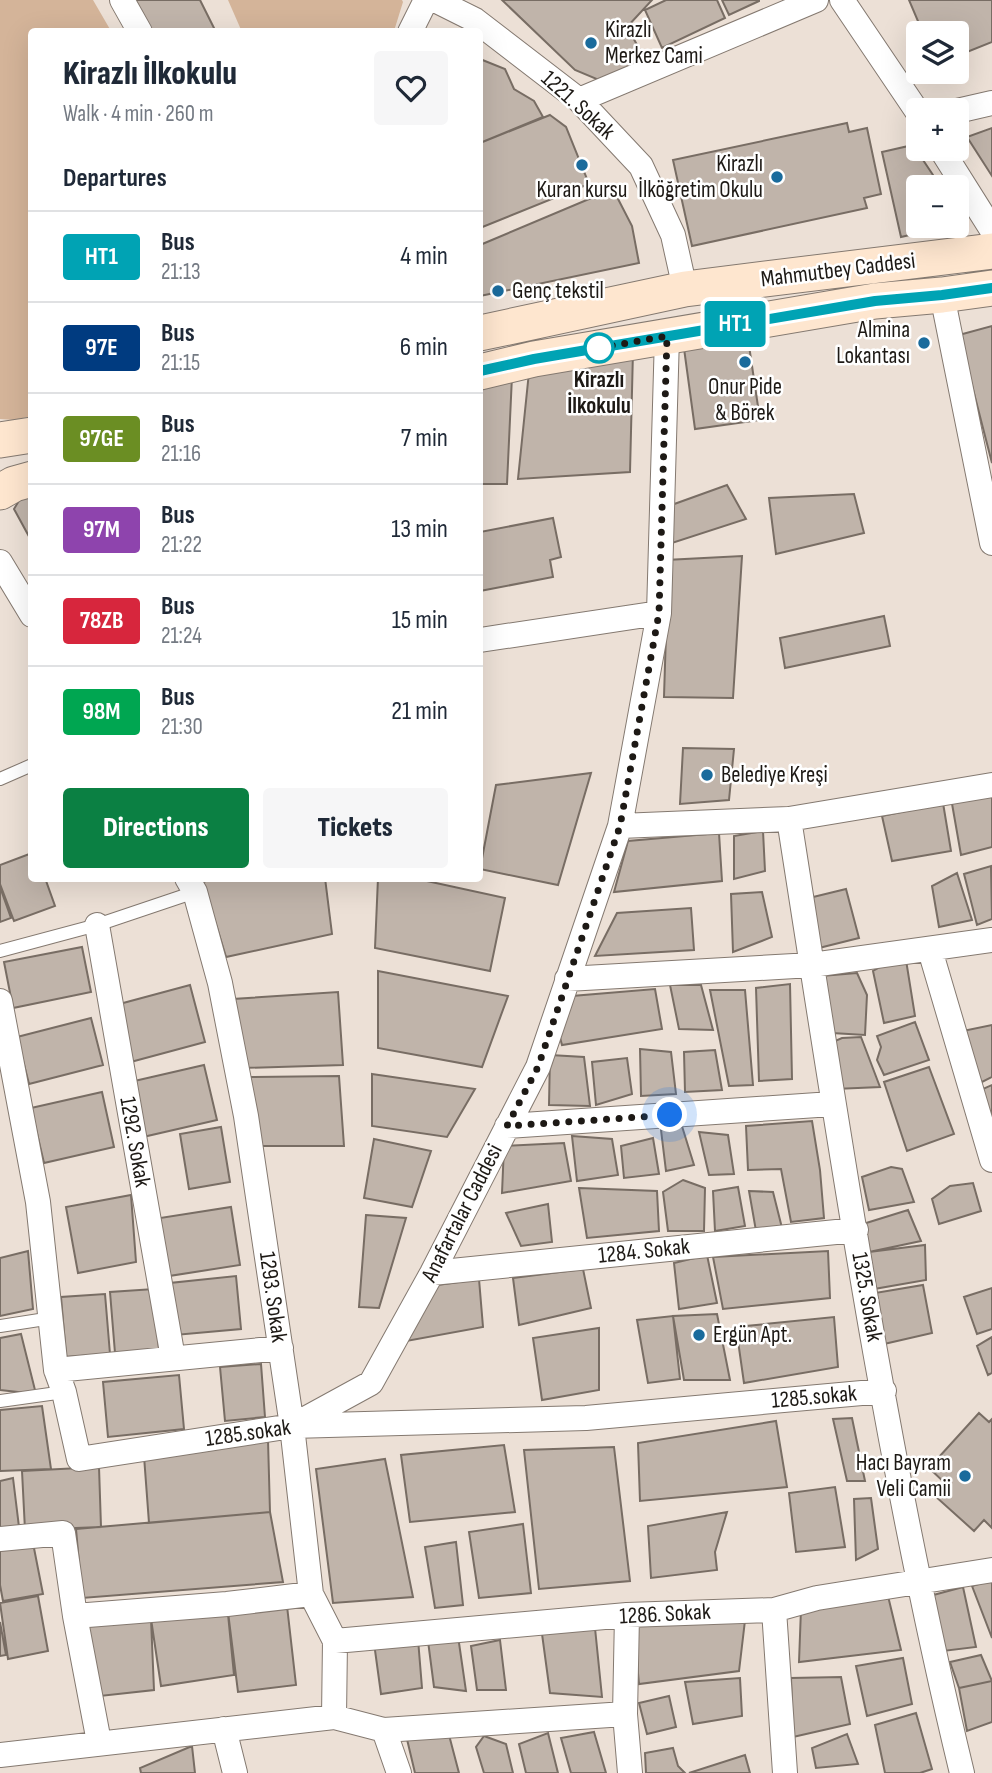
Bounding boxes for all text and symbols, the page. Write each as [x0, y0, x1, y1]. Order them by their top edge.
place label: Kirazlı Merkez Cami [605, 16, 703, 70]
map controls [906, 21, 969, 238]
button: layers [906, 21, 969, 84]
marker: Kirazlı Merkez Cami [583, 35, 599, 51]
button: heart [374, 51, 448, 125]
text: Kirazlı İlkokulu [63, 54, 237, 94]
street label: 1221. Sokak [535, 65, 621, 146]
button: + [906, 98, 969, 161]
text: Walk · 4 min · 260 m [63, 100, 213, 128]
place label: Kirazlı İlköğretim Okulu [638, 150, 763, 204]
marker: Kuran kursu [574, 157, 590, 173]
text: Departures [63, 163, 167, 194]
marker: Kirazlı İlköğretim Okulu [769, 169, 785, 185]
button: − [906, 175, 969, 238]
place label: Kuran kursu [537, 176, 627, 204]
text: Bus [161, 227, 195, 258]
text: 4 min [400, 241, 448, 272]
text: HT1 [85, 242, 118, 271]
street label: Mahmutbey Caddesi [759, 247, 917, 293]
text: 21:13 [161, 258, 201, 286]
place label: Genç tekstil [512, 277, 604, 305]
marker: Genç tekstil [490, 283, 506, 299]
line badge: HT1 [695, 301, 775, 347]
text: HT1 [719, 309, 751, 338]
place label: Almina Lokantası [836, 316, 910, 370]
text: Bus [161, 318, 195, 349]
text: 6 min [400, 332, 448, 363]
text: 97E [85, 333, 118, 362]
marker: Kirazlı İlkokulu [584, 333, 614, 363]
marker: Almina Lokantası [916, 335, 932, 351]
text: 21:15 [161, 349, 200, 377]
marker: Onur Pide & Börek [737, 354, 753, 370]
place label: Kirazlı İlkokulu [567, 366, 631, 420]
place label: Onur Pide & Börek [708, 373, 782, 427]
text: Bus [161, 409, 195, 440]
text: 7 min [401, 423, 448, 454]
text: 97GE [79, 424, 124, 453]
text: 21:16 [161, 440, 201, 468]
text: Bus [161, 500, 195, 531]
text: 13 min [391, 514, 448, 545]
text: 97M [83, 515, 120, 544]
text: 21:22 [161, 531, 202, 559]
text: Bus [161, 591, 195, 622]
text: 15 min [392, 605, 448, 636]
text: 78ZB [80, 606, 123, 635]
text: 21:24 [161, 622, 202, 650]
text: Bus [161, 682, 195, 713]
text: 21 min [391, 696, 448, 727]
text: 98M [83, 697, 120, 726]
text: 21:30 [161, 713, 203, 741]
place label: Belediye Kreşi [721, 761, 828, 789]
marker: Belediye Kreşi [699, 767, 715, 783]
button: Directions [63, 788, 249, 868]
button: Tickets [263, 788, 448, 868]
street label: 1292. Sokak [113, 1095, 157, 1190]
your location [652, 1097, 687, 1132]
street label: Anafartalar Caddesi [415, 1139, 509, 1287]
street label: 1284. Sokak [597, 1232, 691, 1270]
street label: 1293. Sokak [253, 1250, 293, 1344]
street label: 1325. Sokak [845, 1250, 889, 1344]
place label: Ergün Apt. [713, 1321, 792, 1349]
marker: Ergün Apt. [691, 1327, 707, 1343]
street label: 1285.sokak [770, 1379, 858, 1415]
street label: 1285.sokak [204, 1413, 293, 1453]
place label: Hacı Bayram Veli Camii [856, 1449, 951, 1503]
marker: Hacı Bayram Veli Camii [957, 1468, 973, 1484]
street label: 1286. Sokak [619, 1598, 711, 1630]

